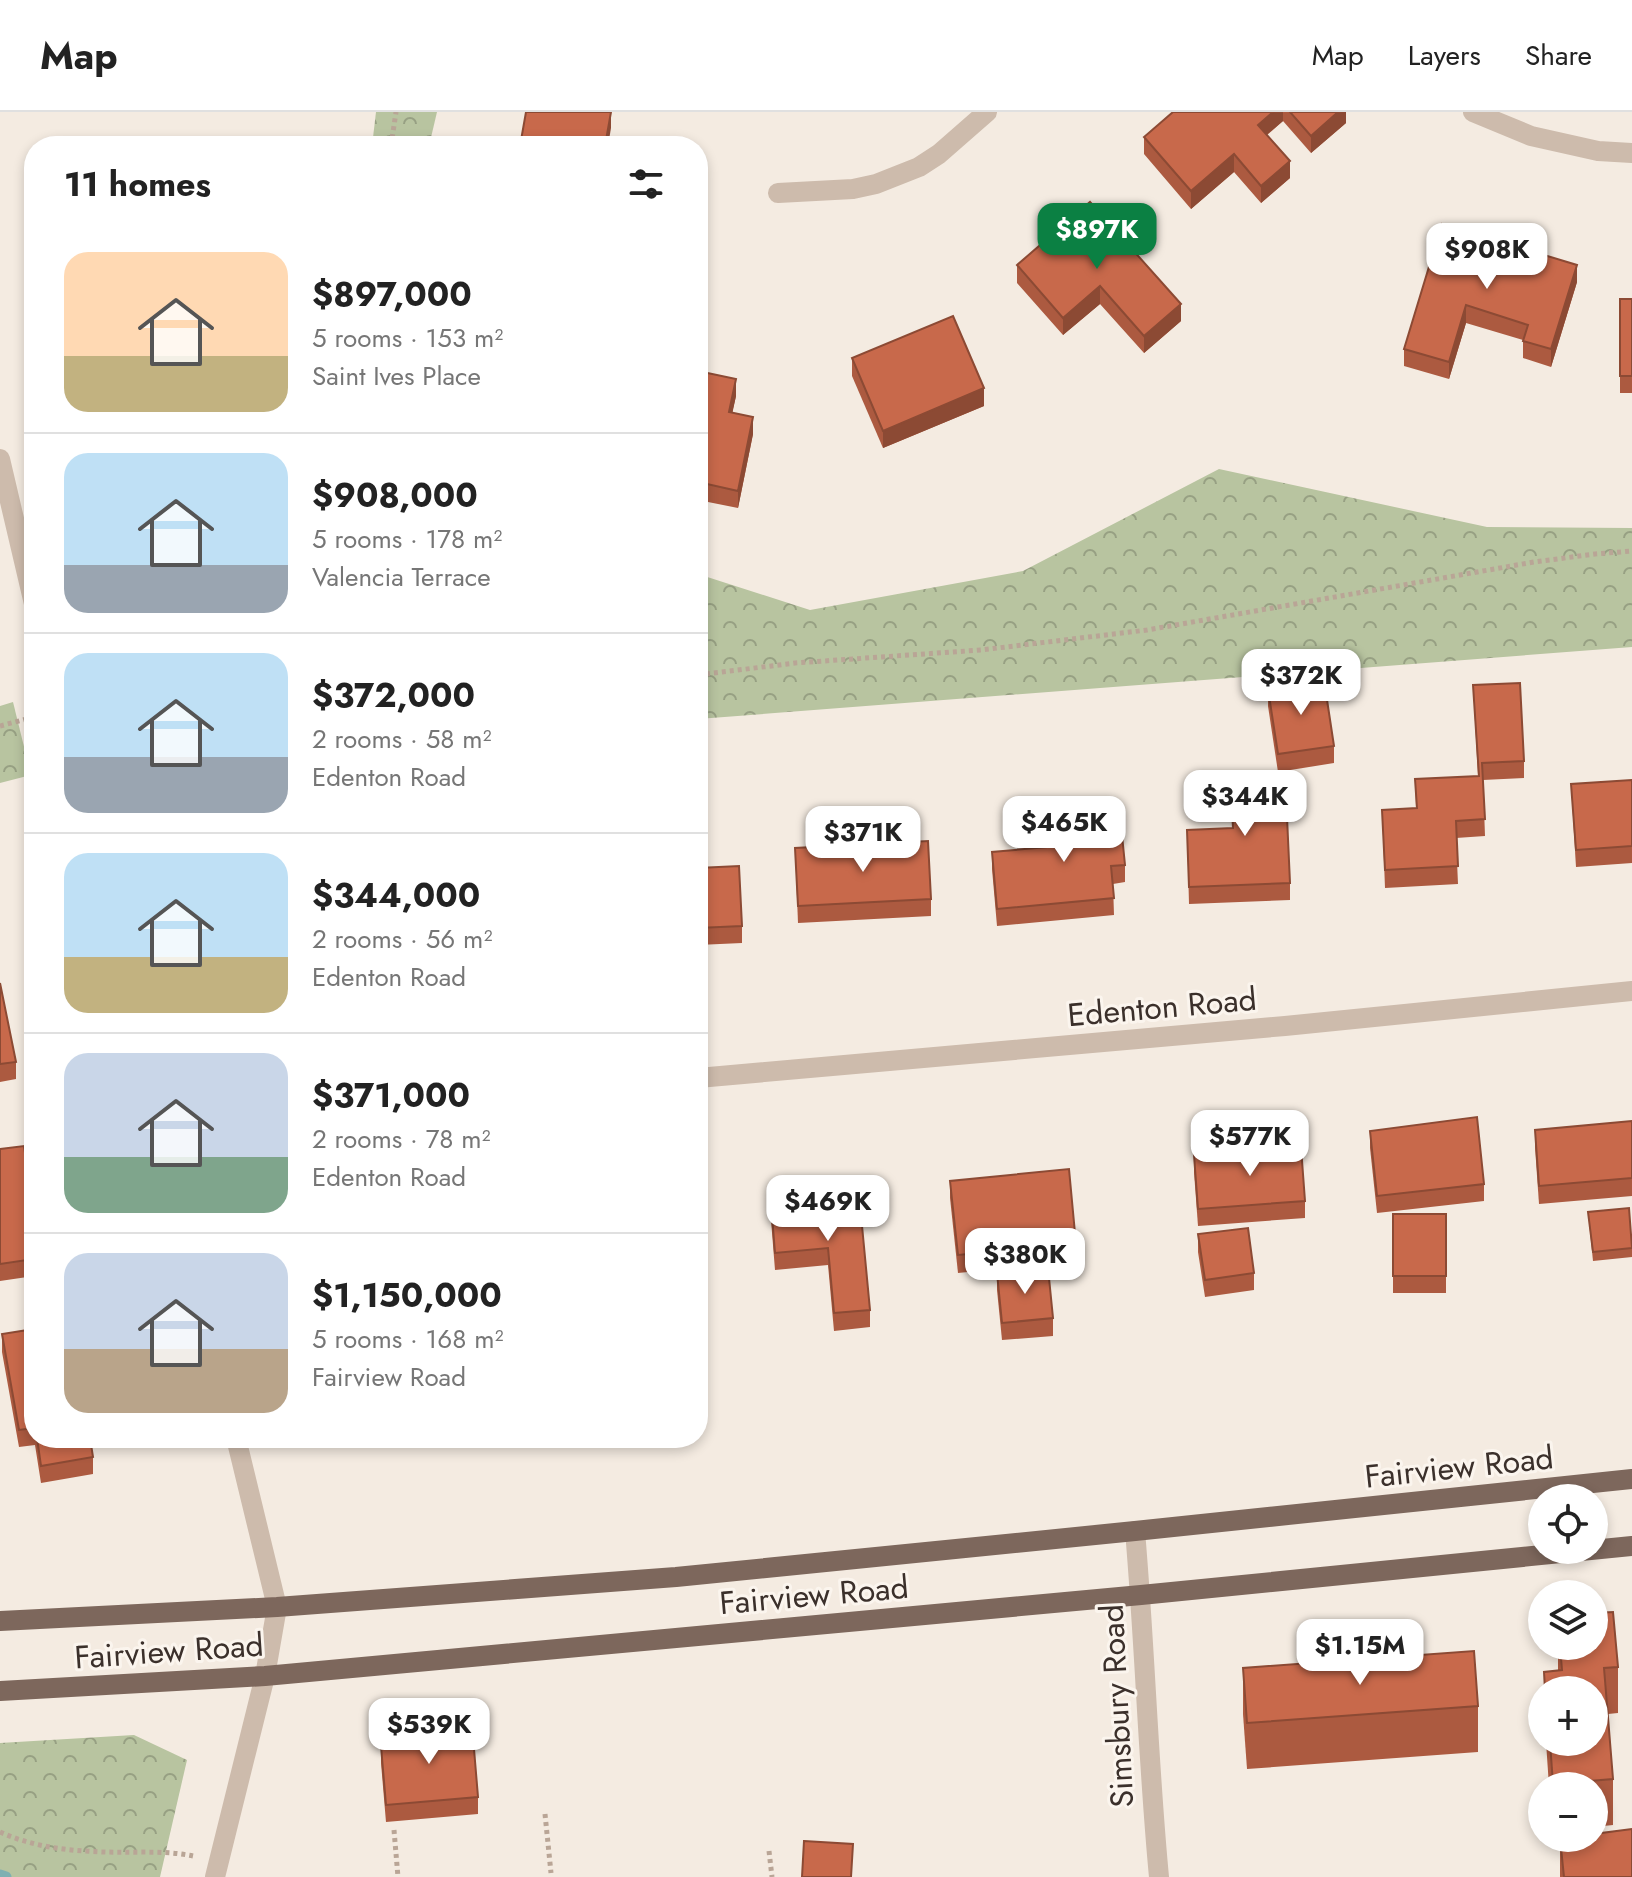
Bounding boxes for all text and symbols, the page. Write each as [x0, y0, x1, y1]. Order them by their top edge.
text: Map [40, 28, 118, 83]
text: Map [1312, 35, 1364, 76]
text: Layers [1408, 35, 1481, 76]
text: Share [1525, 35, 1592, 76]
text: 11 homes [64, 160, 211, 209]
icon: filters [624, 162, 668, 206]
pin: $897K [1041, 203, 1153, 271]
text: $897K [1056, 210, 1138, 248]
pin: $908K [1431, 223, 1543, 291]
text: $908K [1444, 230, 1530, 268]
text: $897,000 [312, 270, 472, 319]
icon: home [128, 284, 224, 380]
text: 5 rooms · 153 m² [312, 319, 503, 357]
text: Saint Ives Place [312, 357, 481, 395]
text: $908,000 [312, 471, 478, 520]
icon: home [128, 485, 224, 581]
text: 5 rooms · 178 m² [312, 520, 502, 558]
text: Valencia Terrace [312, 558, 491, 596]
pin: $372K [1245, 649, 1357, 717]
text: $372K [1260, 656, 1342, 694]
text: $372,000 [312, 671, 475, 720]
icon: home [128, 685, 224, 781]
text: 2 rooms · 58 m² [312, 720, 492, 758]
text: Edenton Road [312, 758, 466, 796]
pin: $344K [1189, 770, 1301, 838]
text: $344K [1202, 777, 1288, 815]
pin: $465K [1008, 796, 1120, 864]
text: $465K [1021, 803, 1107, 841]
pin: $371K [807, 806, 919, 874]
text: $371K [823, 813, 903, 851]
text: $344,000 [312, 871, 480, 920]
icon: home [128, 885, 224, 981]
text: 2 rooms · 56 m² [312, 920, 492, 958]
text: Edenton Road [312, 958, 466, 996]
street label: Edenton Road [1066, 976, 1258, 1038]
text: $371,000 [312, 1071, 470, 1120]
icon: home [128, 1085, 224, 1181]
pin: $577K [1194, 1110, 1306, 1178]
text: $577K [1209, 1117, 1291, 1155]
text: 2 rooms · 78 m² [312, 1120, 491, 1158]
text: Edenton Road [312, 1158, 466, 1196]
pin: $469K [772, 1175, 884, 1243]
text: $469K [784, 1182, 872, 1220]
pin: $380K [969, 1228, 1081, 1296]
text: $380K [983, 1235, 1067, 1273]
text: $1,150,000 [312, 1271, 502, 1320]
icon: home [128, 1285, 224, 1381]
text: 5 rooms · 168 m² [312, 1320, 504, 1358]
text: Fairview Road [312, 1358, 466, 1396]
street label: Fairview Road [1362, 1434, 1556, 1500]
map controls [1528, 1484, 1608, 1852]
button: locate [1528, 1484, 1608, 1564]
street label: Fairview Road [718, 1564, 910, 1626]
button: layers [1528, 1580, 1608, 1660]
street label: Simsbury Road [1089, 1603, 1145, 1809]
pin: $1.15M [1295, 1619, 1425, 1687]
street label: Fairview Road [73, 1621, 265, 1681]
text: $1.15M [1315, 1626, 1405, 1664]
button: + [1528, 1676, 1608, 1756]
pin: $539K [373, 1698, 485, 1766]
text: $539K [387, 1705, 471, 1743]
button: − [1528, 1772, 1608, 1852]

